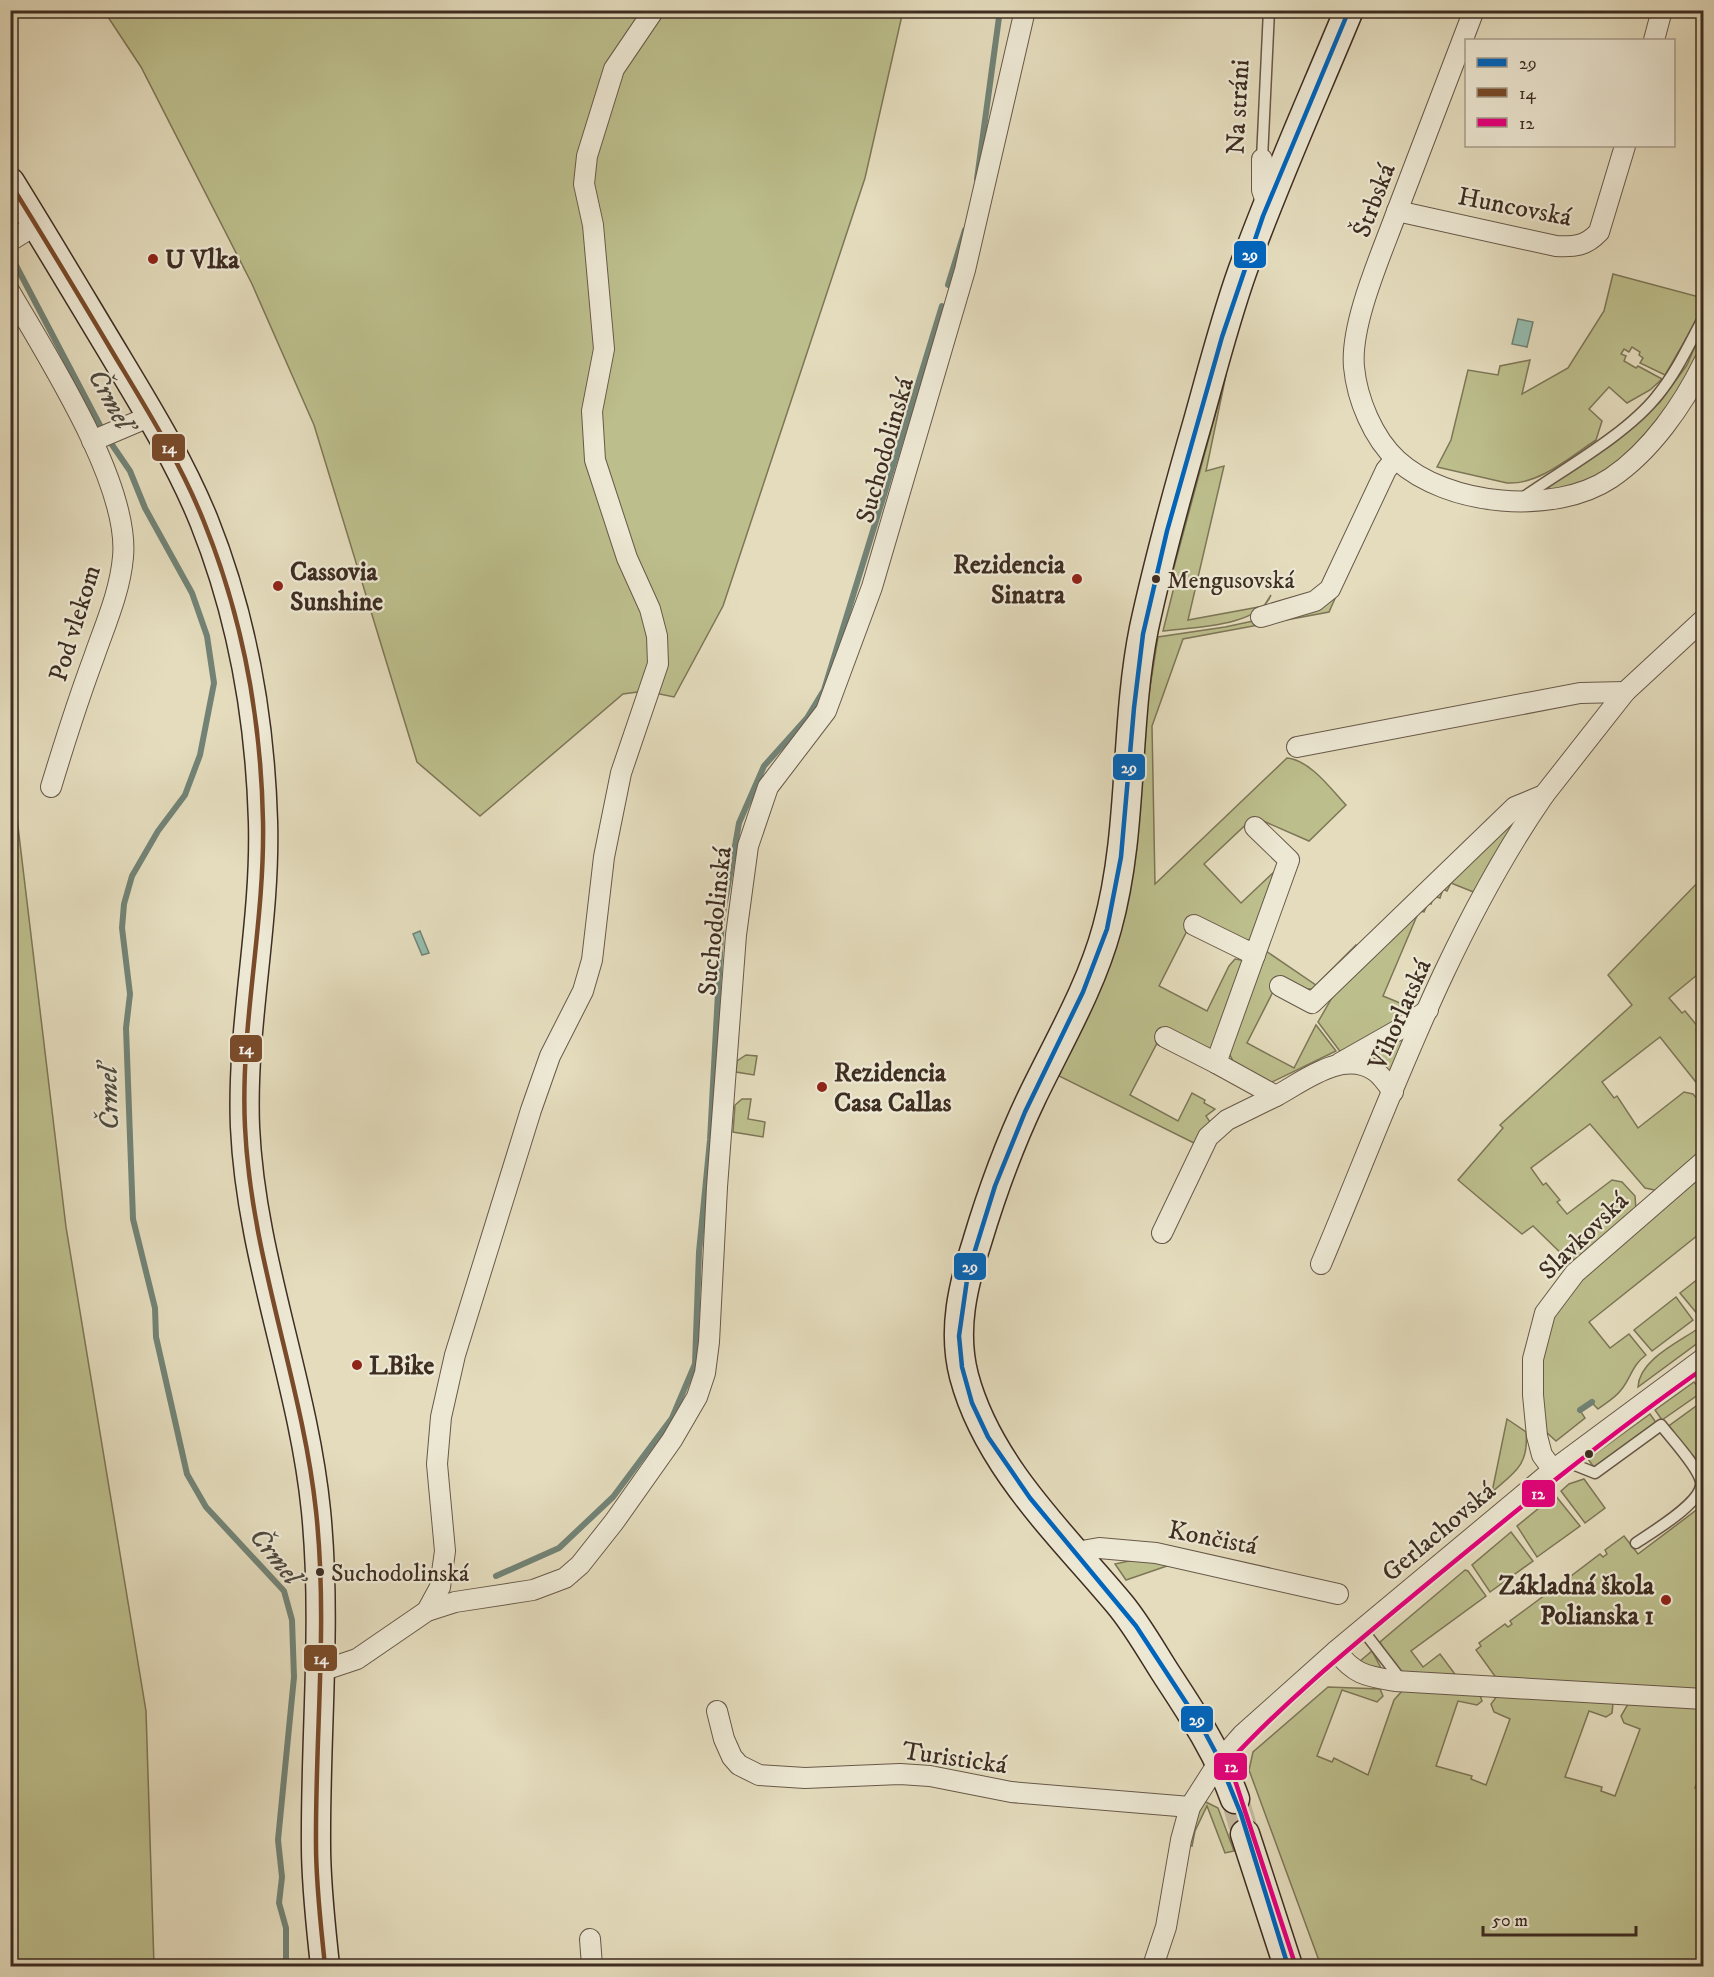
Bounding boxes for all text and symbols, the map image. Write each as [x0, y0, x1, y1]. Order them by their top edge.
legend [1465, 39, 1675, 147]
text: 29 [1519, 53, 1537, 75]
street label: Na stráni [1220, 59, 1257, 156]
text: 14 [1519, 83, 1537, 105]
text: 12 [1519, 113, 1535, 135]
street label: Štrbská [1344, 159, 1404, 242]
street label: Huncovská [1455, 180, 1574, 235]
line badge: 29 [1233, 240, 1267, 269]
place label: U Vlka [165, 244, 240, 277]
text: 29 [1242, 245, 1258, 265]
marker: U Vlka [146, 252, 160, 266]
water label: Črmeľ [80, 363, 144, 442]
street label: Suchodolinská [849, 374, 922, 527]
line badge: 14 [151, 433, 186, 462]
text: 14 [161, 438, 177, 458]
place label: Rezidencia Sinatra [953, 549, 1066, 612]
place label: Cassovia Sunshine [290, 556, 383, 619]
street label: Pod vlekom [42, 561, 109, 686]
place label: Mengusovská [1167, 566, 1296, 596]
marker: Rezidencia Sinatra [1070, 572, 1084, 586]
marker: Mengusovská [1150, 573, 1162, 585]
marker: Cassovia Sunshine [271, 579, 285, 593]
line badge: 29 [1112, 753, 1146, 781]
text: 29 [1121, 758, 1137, 778]
street label: Suchodolinská [691, 845, 740, 997]
street label: Vihorlatská [1361, 954, 1440, 1076]
line badge: 14 [229, 1034, 263, 1063]
text: 14 [238, 1039, 254, 1059]
place label: Rezidencia Casa Callas [834, 1057, 952, 1120]
water label: Črmeľ [91, 1058, 127, 1131]
marker: Rezidencia Casa Callas [815, 1080, 829, 1094]
street label: Slavkovská [1532, 1185, 1636, 1287]
line badge: 29 [953, 1252, 987, 1281]
text: 29 [962, 1257, 978, 1277]
place label: LBike [369, 1350, 434, 1383]
marker: LBike [350, 1358, 364, 1372]
unlabelled marker [1583, 1448, 1595, 1460]
street label: Gerlachovská [1375, 1475, 1503, 1589]
line badge: 12 [1521, 1479, 1556, 1508]
text: 12 [1531, 1484, 1546, 1504]
street label: Končistá [1165, 1514, 1260, 1563]
water label: Črmeľ [242, 1521, 313, 1598]
place label: Suchodolinská [331, 1559, 470, 1589]
marker: Suchodolinská [314, 1566, 326, 1578]
place label: Základná škola Polianska 1 [1499, 1570, 1655, 1633]
marker: Základná škola Polianska 1 [1659, 1593, 1673, 1607]
line badge: 14 [303, 1644, 338, 1672]
text: 14 [313, 1649, 329, 1669]
line badge: 29 [1180, 1705, 1214, 1733]
text: 29 [1189, 1710, 1205, 1730]
street label: Turistická [900, 1735, 1009, 1782]
line badge: 12 [1213, 1752, 1248, 1781]
text: 12 [1224, 1757, 1239, 1777]
scale bar [1483, 1899, 1636, 1937]
text: 50 m [1492, 1910, 1528, 1932]

